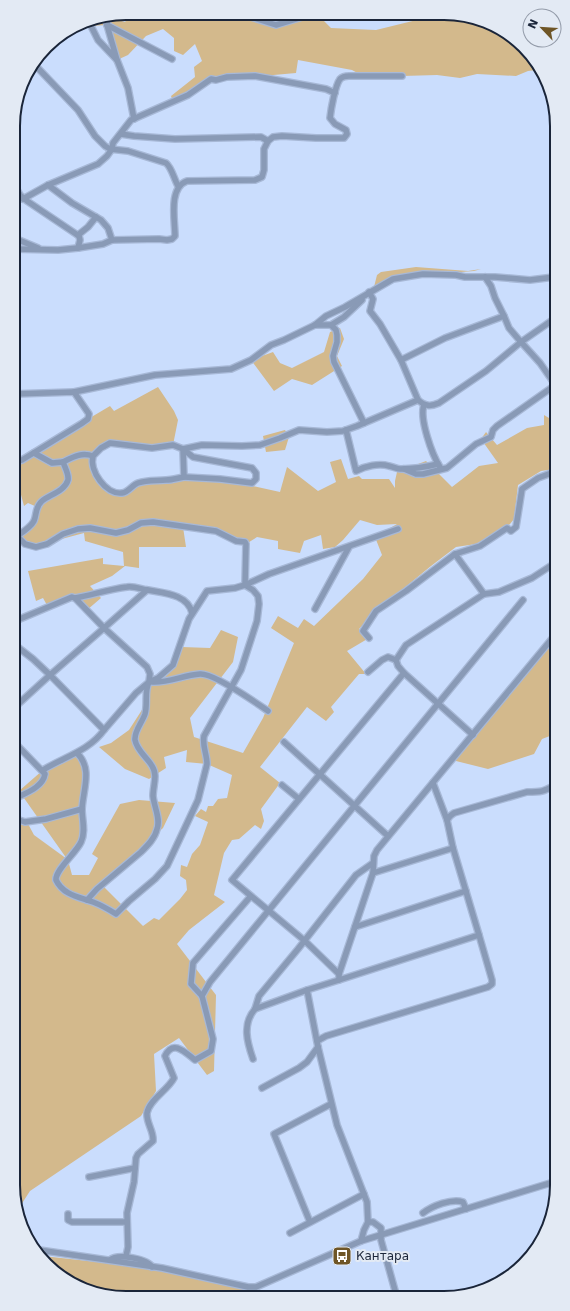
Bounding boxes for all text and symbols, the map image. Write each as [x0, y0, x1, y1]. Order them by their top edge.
north arrow [522, 8, 562, 48]
text: N [526, 17, 541, 31]
bus stop icon: Кантара [331, 1245, 353, 1267]
place label: Кантара [356, 1249, 409, 1263]

